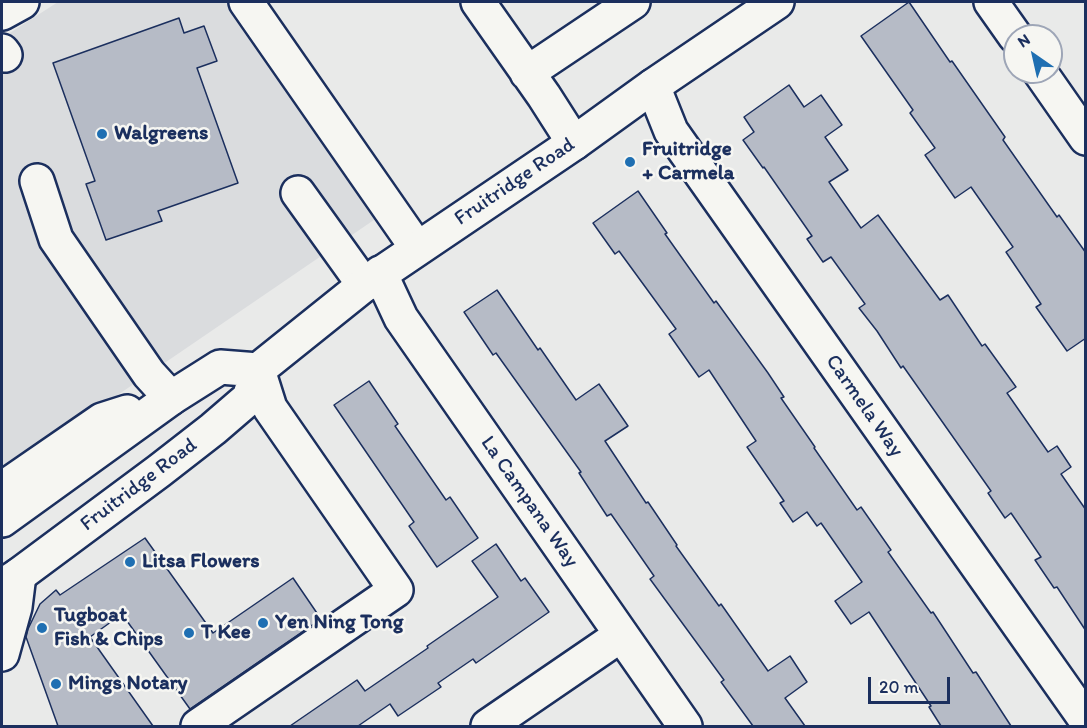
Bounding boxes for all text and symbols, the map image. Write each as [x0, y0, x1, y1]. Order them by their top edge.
north arrow [1003, 24, 1063, 84]
text: N [1014, 29, 1034, 51]
place label: Walgreens [114, 121, 208, 147]
marker: Walgreens [95, 127, 109, 141]
street label: Fruitridge Road [450, 133, 580, 231]
place label: Fruitridge + Carmela [642, 137, 735, 187]
marker: Fruitridge + Carmela [623, 155, 637, 169]
street label: Carmela Way [820, 350, 908, 462]
street label: La Campana Way [474, 432, 584, 572]
street label: Fruitridge Road [76, 433, 202, 537]
place label: Litsa Flowers [142, 549, 260, 575]
marker: Litsa Flowers [123, 555, 137, 569]
place label: Tugboat Fish & Chips [54, 603, 163, 653]
place label: Yen Ning Tong [275, 610, 403, 636]
marker: Yen Ning Tong [256, 616, 270, 630]
place label: T Kee [201, 620, 251, 646]
marker: Tugboat Fish & Chips [35, 621, 49, 635]
marker: T Kee [182, 626, 196, 640]
scale bar [871, 665, 954, 703]
place label: Mings Notary [68, 671, 187, 697]
text: 20 m [879, 676, 919, 698]
marker: Mings Notary [49, 677, 63, 691]

